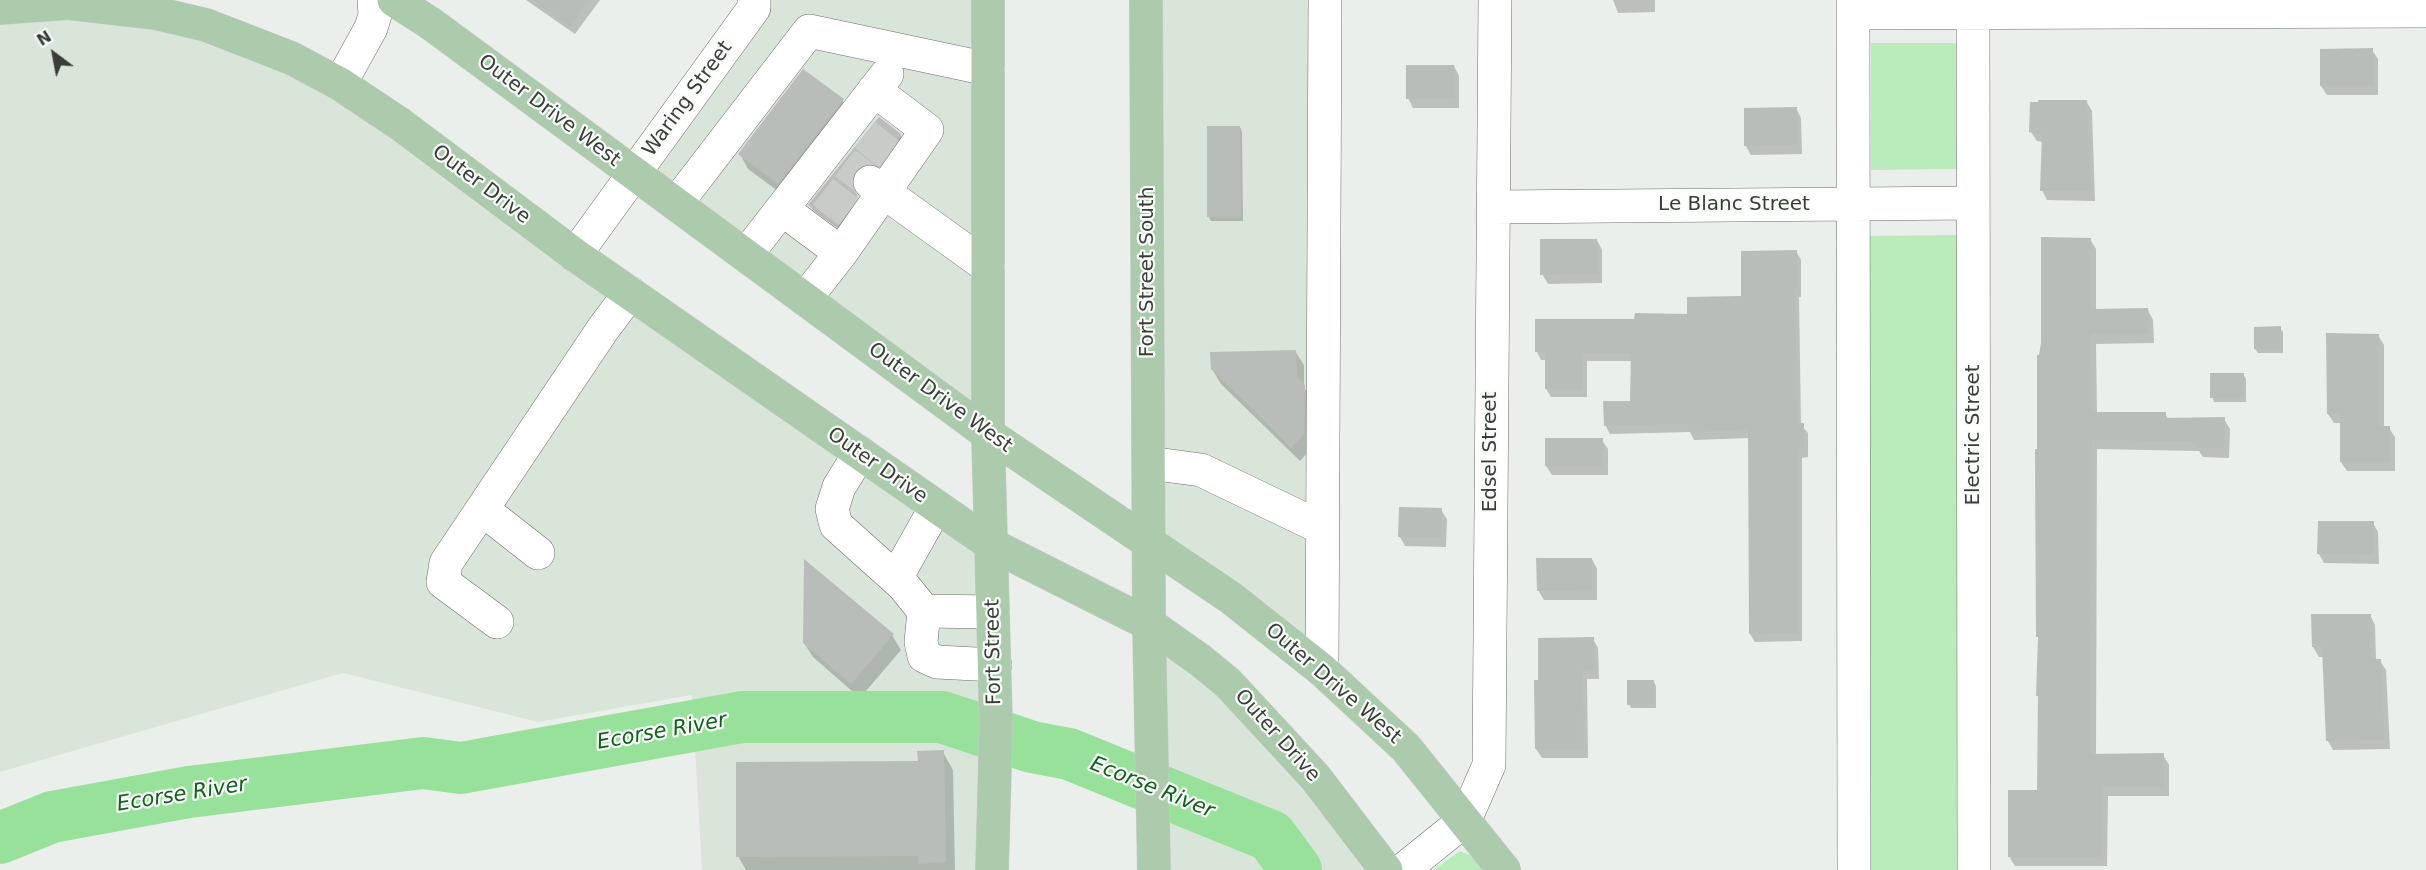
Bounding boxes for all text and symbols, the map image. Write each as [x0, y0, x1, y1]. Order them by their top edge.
north arrow [24, 24, 84, 84]
text: N [33, 27, 55, 50]
street label: Waring Street [638, 37, 738, 161]
street label: Outer Drive West [473, 50, 625, 172]
street label: Outer Drive [427, 140, 535, 230]
street label: Fort Street South [1136, 187, 1160, 357]
street label: Le Blanc Street [1658, 193, 1810, 217]
street label: Outer Drive West [863, 338, 1017, 458]
street label: Electric Street [1962, 364, 1986, 506]
street label: Edsel Street [1479, 392, 1503, 512]
street label: Outer Drive [822, 423, 932, 509]
street label: Fort Street [981, 599, 1007, 705]
street label: Outer Drive West [1260, 619, 1406, 749]
street label: Outer Drive [1229, 685, 1325, 787]
water label: Ecorse River [595, 708, 729, 756]
water label: Ecorse River [1086, 752, 1218, 824]
water label: Ecorse River [115, 772, 249, 818]

